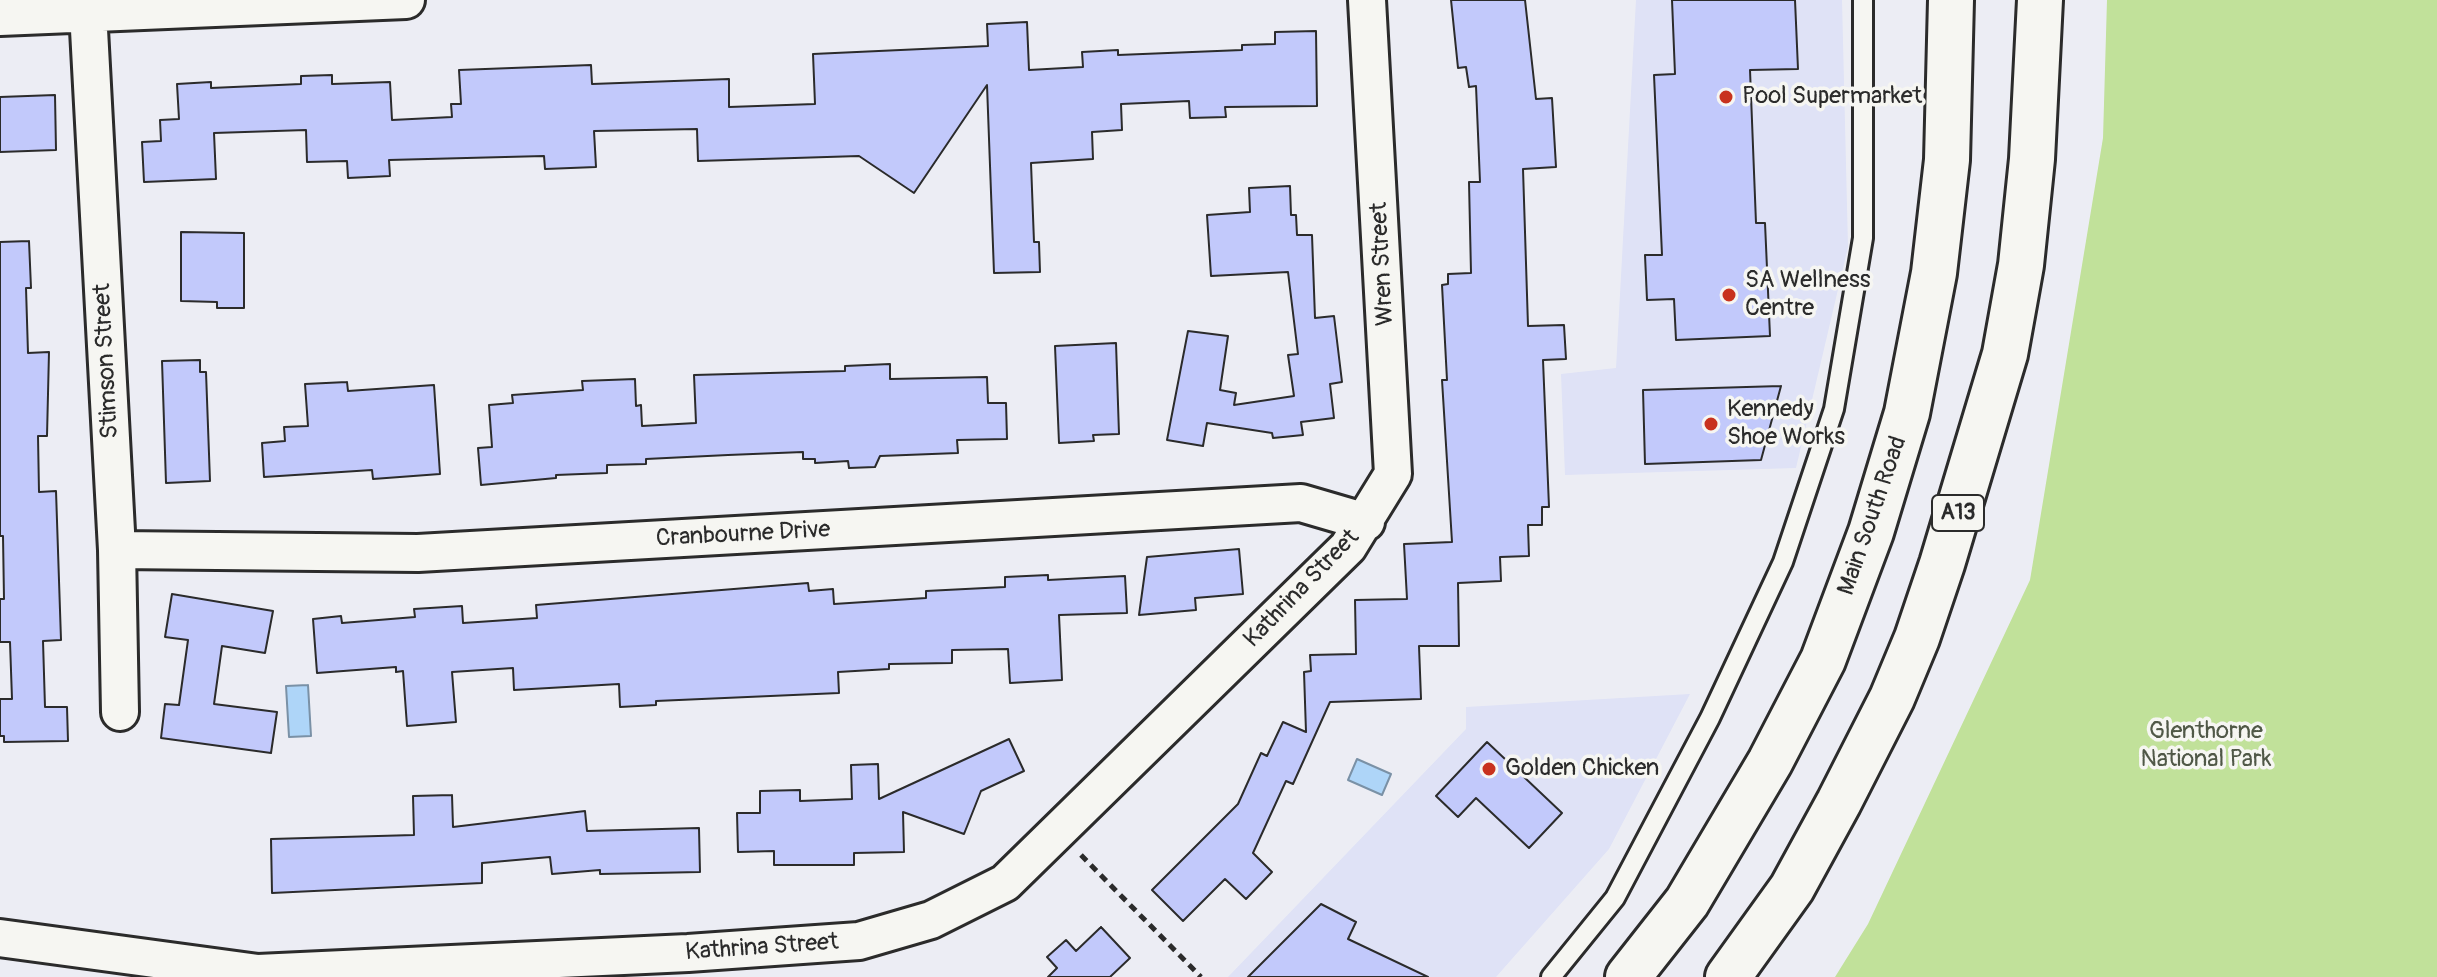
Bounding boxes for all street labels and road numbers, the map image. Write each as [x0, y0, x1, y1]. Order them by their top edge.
street label: Wren Street [1365, 201, 1401, 327]
street label: Stimson Street [89, 283, 125, 439]
street label: Main South Road [1832, 433, 1914, 599]
road number: A13 [1932, 495, 1984, 531]
street label: Cranbourne Drive [655, 516, 831, 554]
street label: Kathrina Street [1238, 524, 1366, 654]
street label: Kathrina Street [684, 928, 840, 968]

